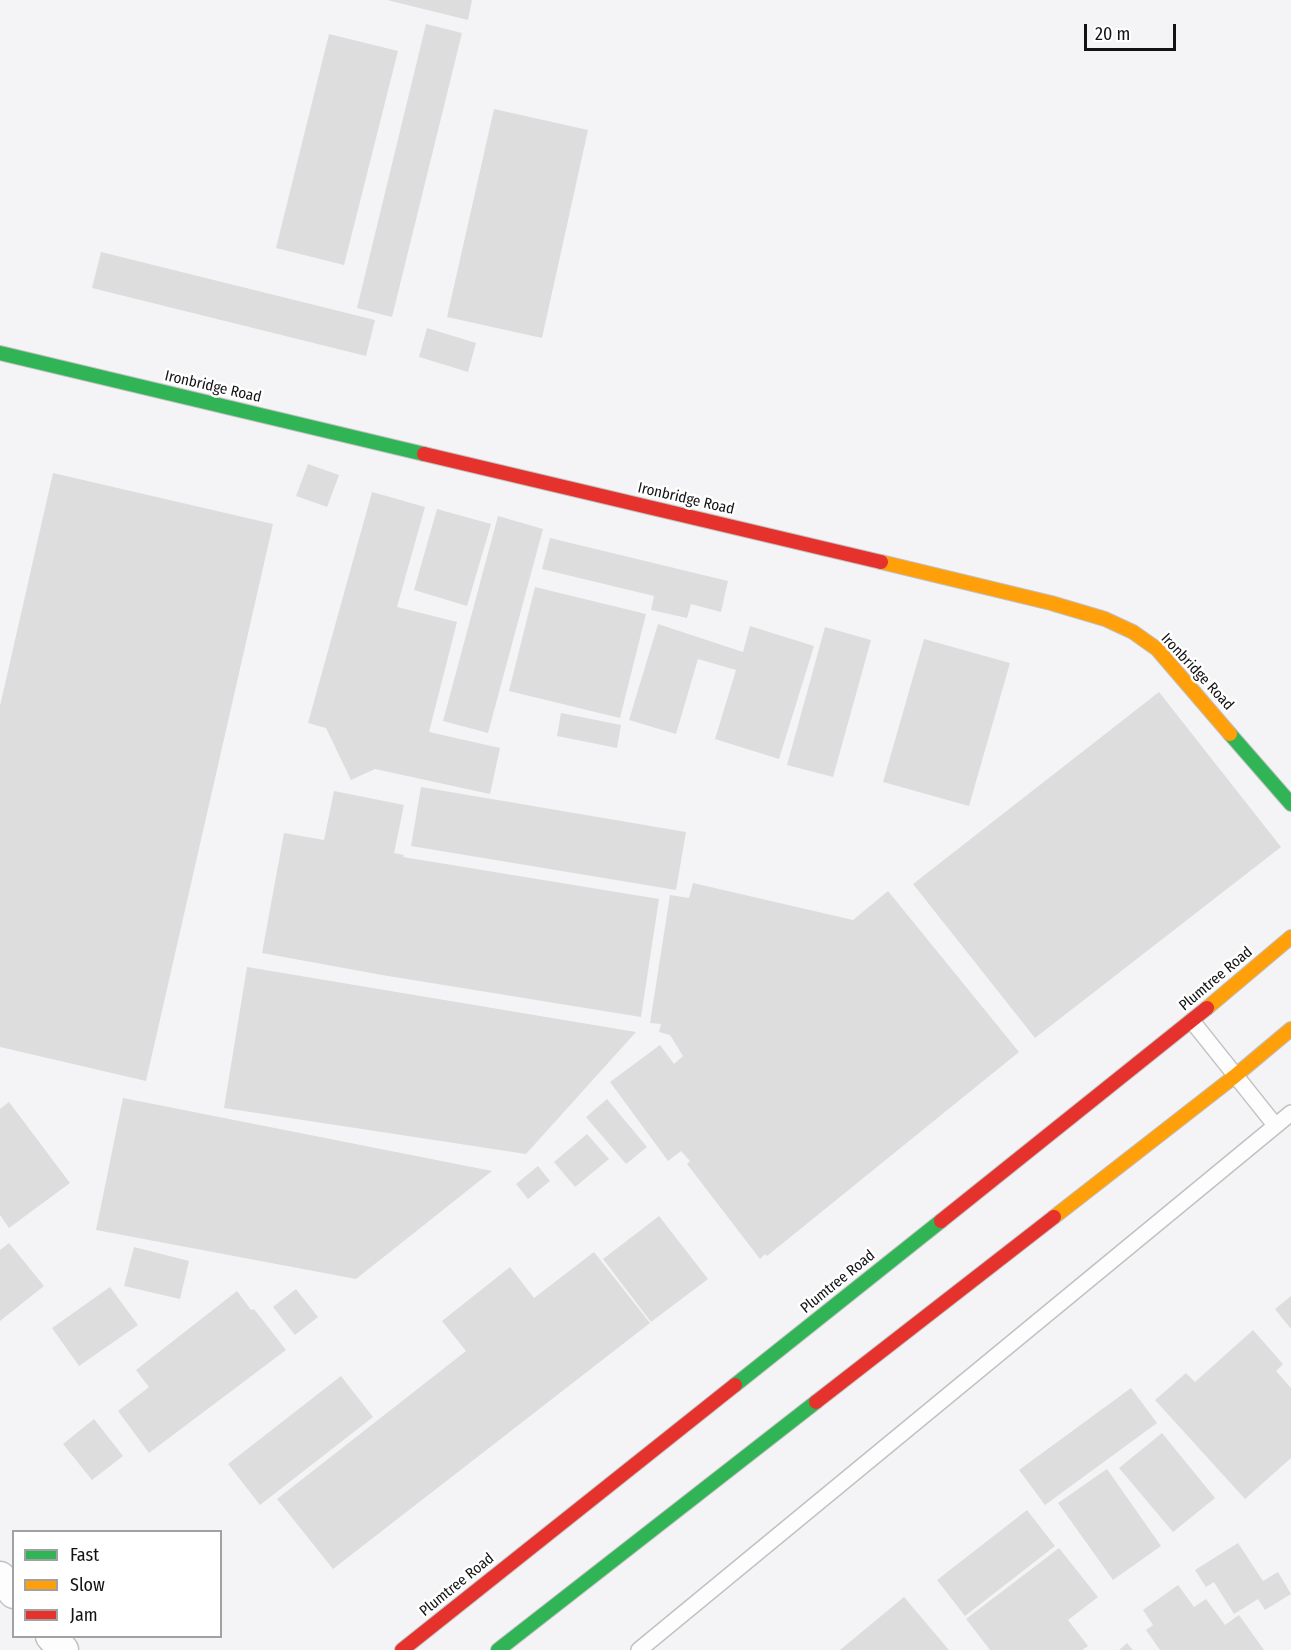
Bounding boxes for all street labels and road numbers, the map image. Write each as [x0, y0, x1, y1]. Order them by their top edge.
street label: Ironbridge Road [163, 367, 263, 407]
street label: Ironbridge Road [636, 479, 736, 519]
street label: Ironbridge Road [1157, 630, 1237, 714]
street label: Plumtree Road [1176, 943, 1256, 1015]
street label: Plumtree Road [797, 1247, 879, 1317]
street label: Plumtree Road [416, 1550, 498, 1620]

